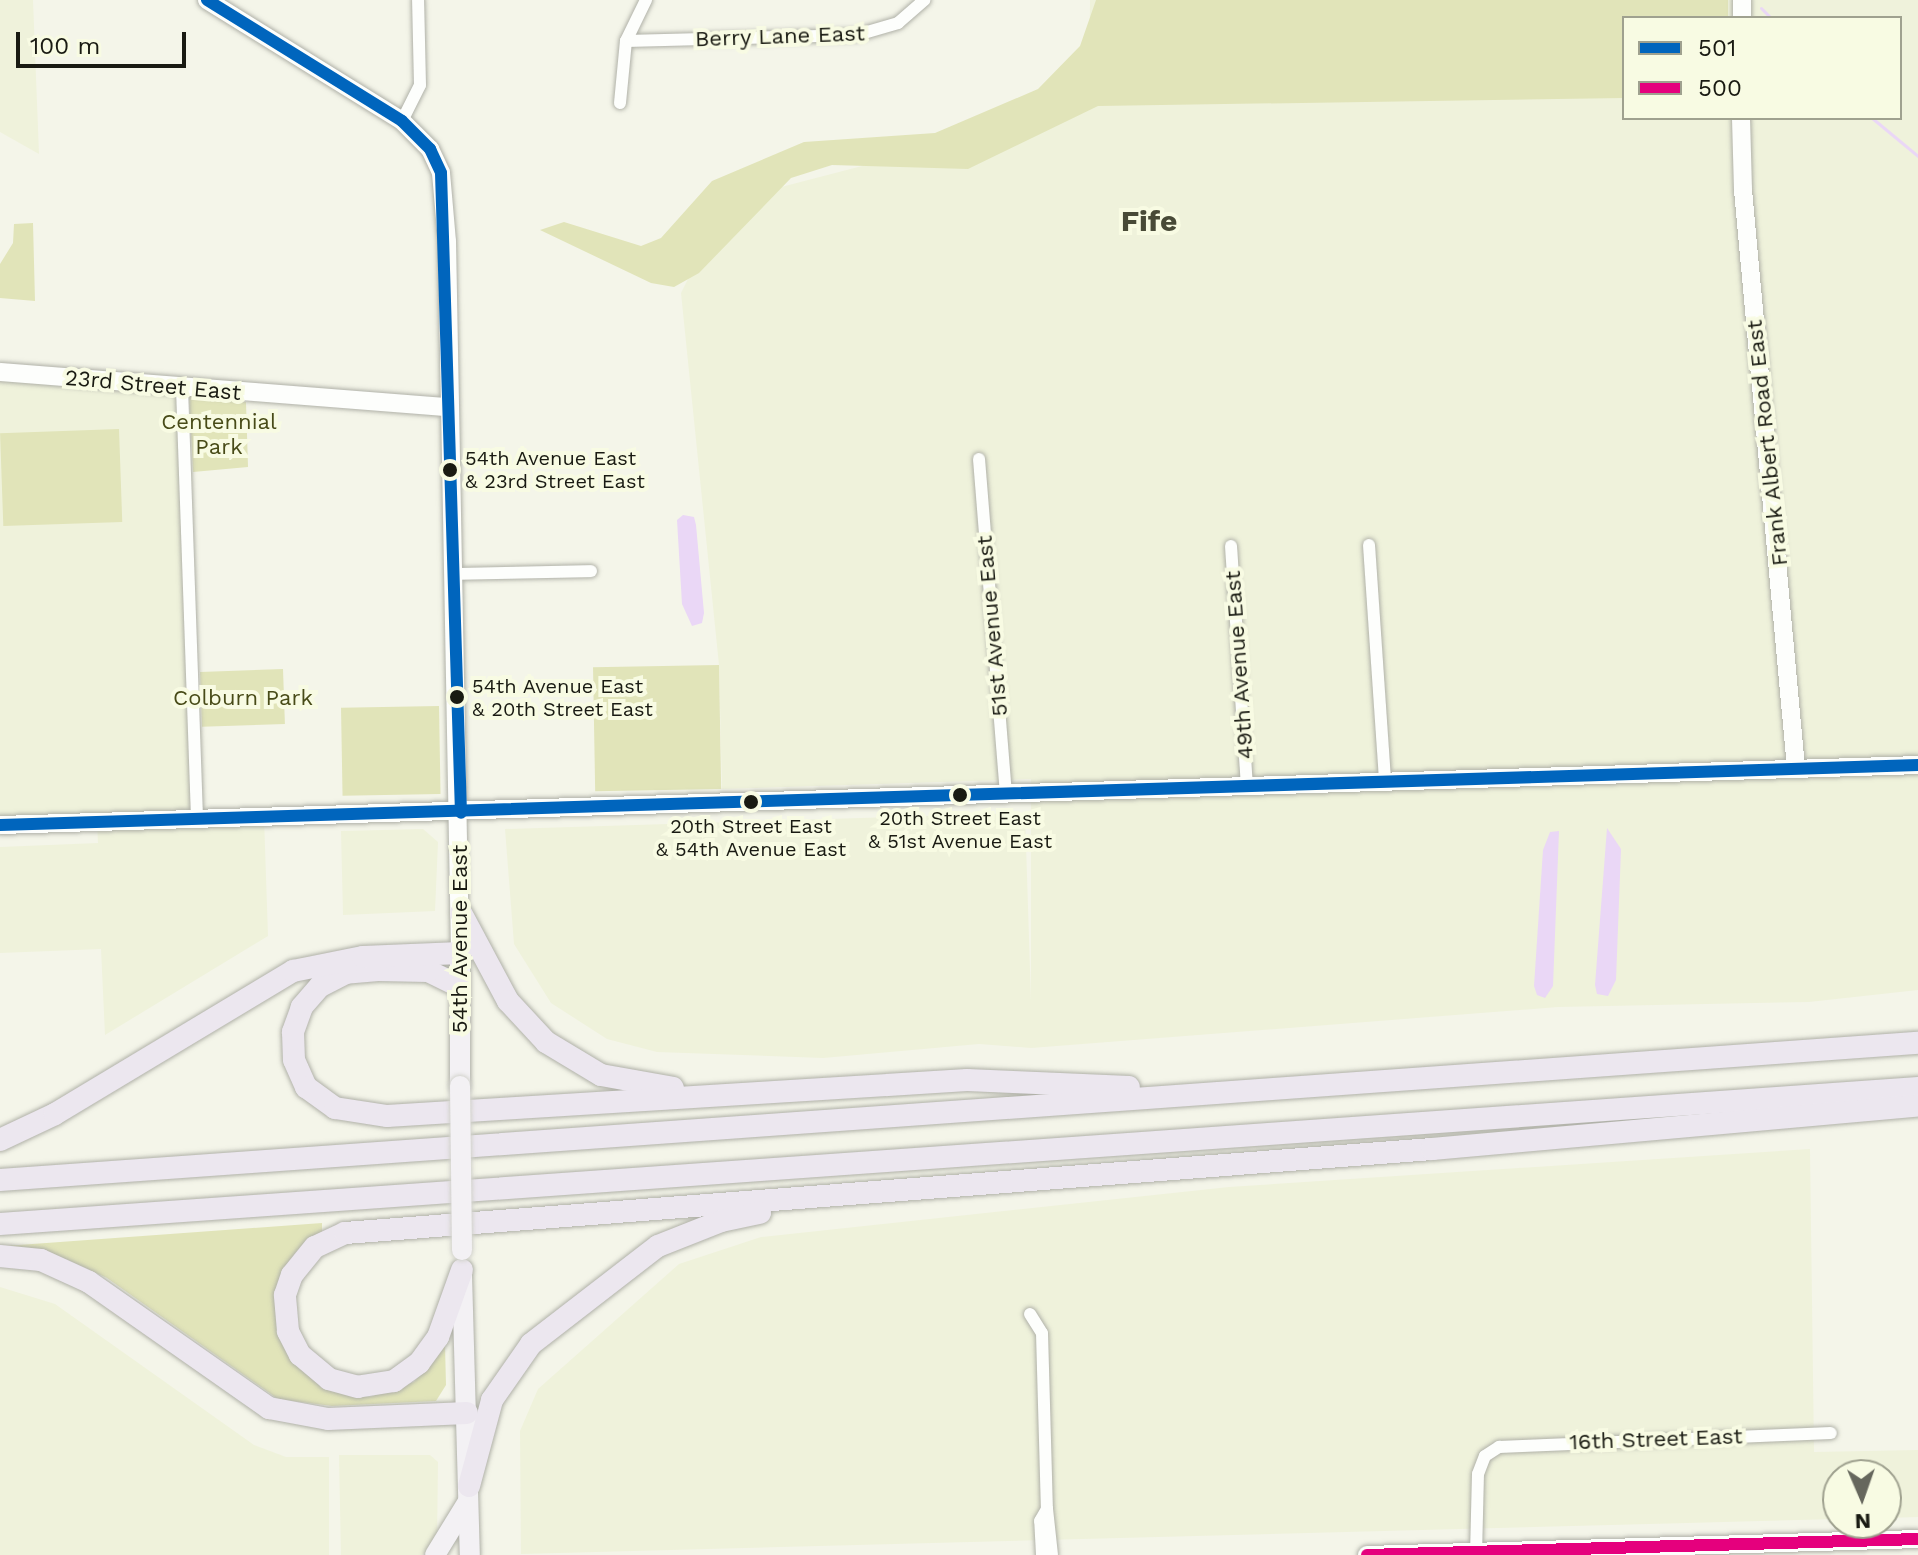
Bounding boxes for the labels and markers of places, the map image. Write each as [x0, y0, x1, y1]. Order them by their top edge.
place label: 54th Avenue East & 23rd Street East [465, 446, 645, 493]
marker: 54th Avenue East & 23rd Street East [442, 462, 458, 478]
place label: 54th Avenue East & 20th Street East [472, 674, 653, 721]
marker: 54th Avenue East & 20th Street East [449, 689, 465, 705]
marker: 20th Street East & 51st Avenue East [952, 787, 968, 803]
marker: 20th Street East & 54th Avenue East [743, 794, 759, 810]
place label: 20th Street East & 51st Avenue East [867, 806, 1053, 853]
place label: 20th Street East & 54th Avenue East [655, 814, 847, 861]

